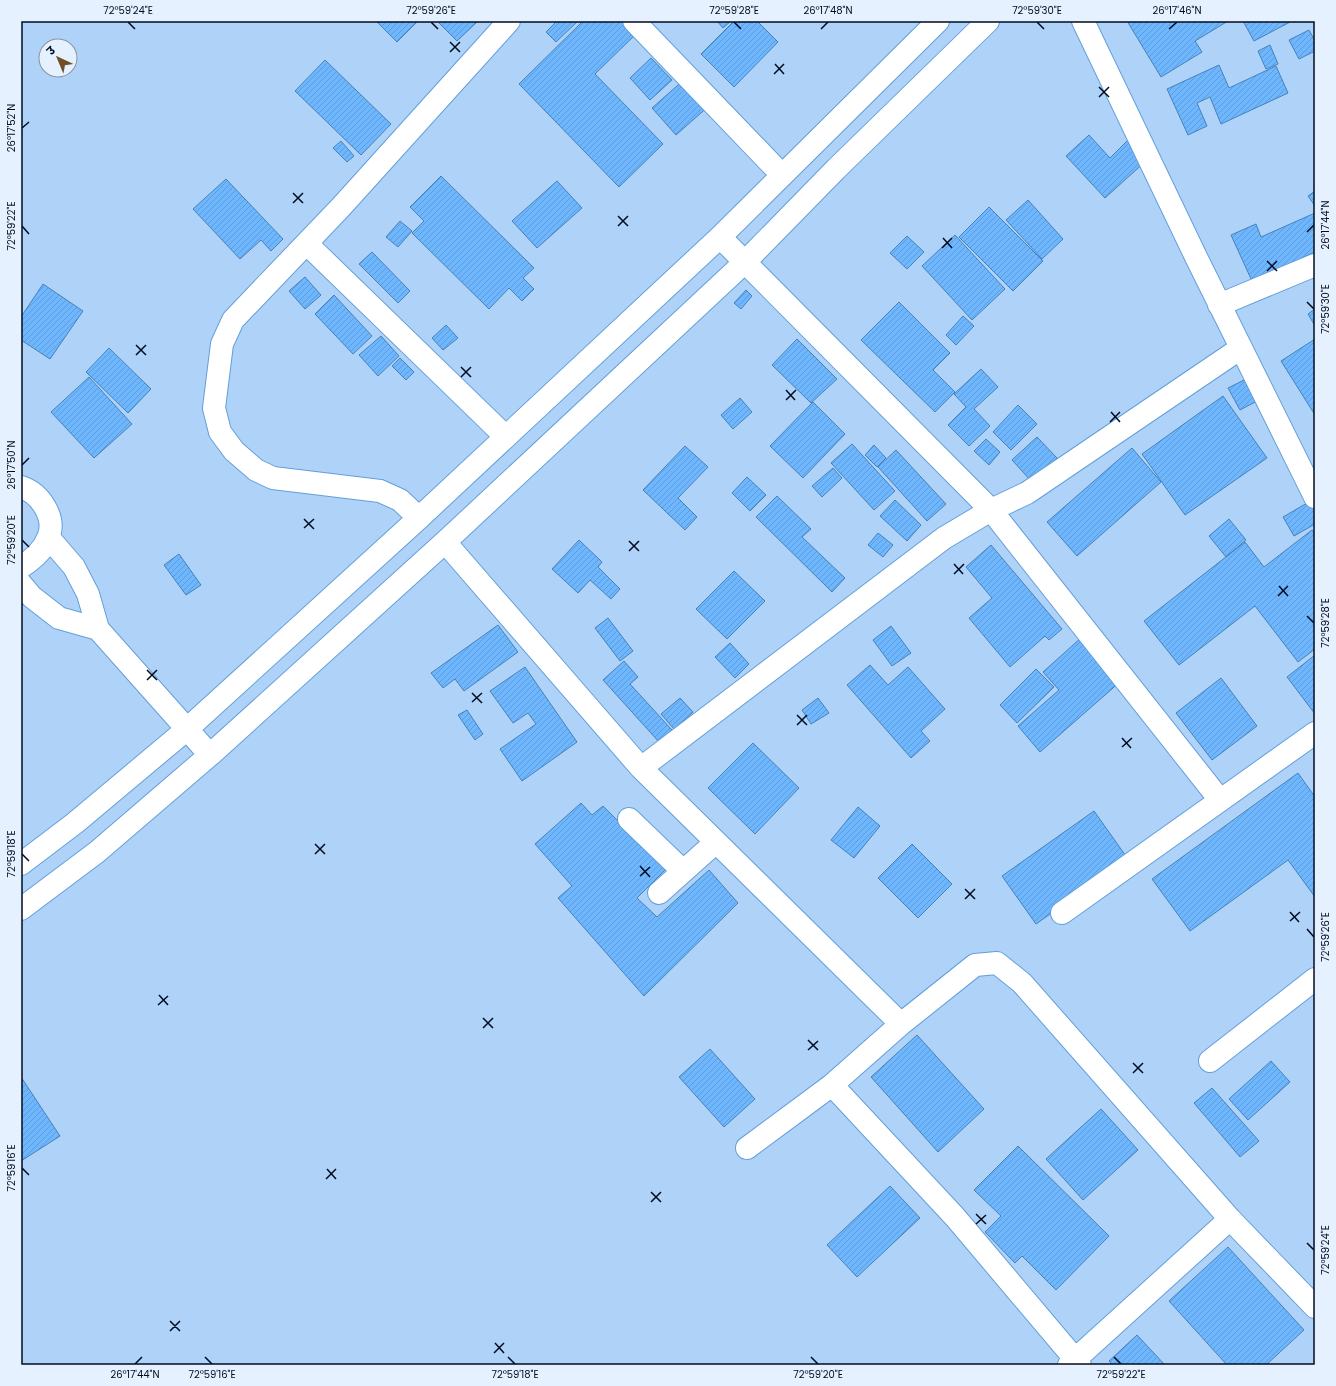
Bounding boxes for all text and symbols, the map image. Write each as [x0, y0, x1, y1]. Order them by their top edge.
text: 72°59'24"E [103, 3, 153, 18]
text: 72°59'26"E [406, 3, 456, 18]
text: 72°59'28"E [709, 3, 759, 18]
text: 26°17'48"N [804, 3, 853, 18]
text: 72°59'30"E [1012, 3, 1062, 18]
text: 26°17'46"N [1152, 3, 1202, 18]
north arrow [38, 38, 78, 78]
text: उ [43, 42, 59, 59]
text: 26°17'52"N [4, 104, 19, 152]
text: 72°59'22"E [4, 201, 19, 251]
text: 26°17'44"N [1318, 201, 1333, 249]
text: 72°59'30"E [1318, 284, 1333, 334]
text: 26°17'50"N [4, 441, 19, 489]
text: 72°59'20"E [4, 515, 19, 565]
text: 72°59'28"E [1318, 598, 1333, 648]
text: 72°59'18"E [4, 830, 19, 878]
text: 72°59'26"E [1318, 912, 1333, 962]
text: 72°59'16"E [4, 1144, 19, 1192]
text: 72°59'24"E [1318, 1225, 1333, 1275]
text: 26°17'44"N [111, 1367, 159, 1382]
text: 72°59'16"E [188, 1367, 236, 1382]
text: 72°59'18"E [491, 1367, 539, 1382]
text: 72°59'20"E [793, 1367, 843, 1382]
text: 72°59'22"E [1096, 1367, 1146, 1382]

